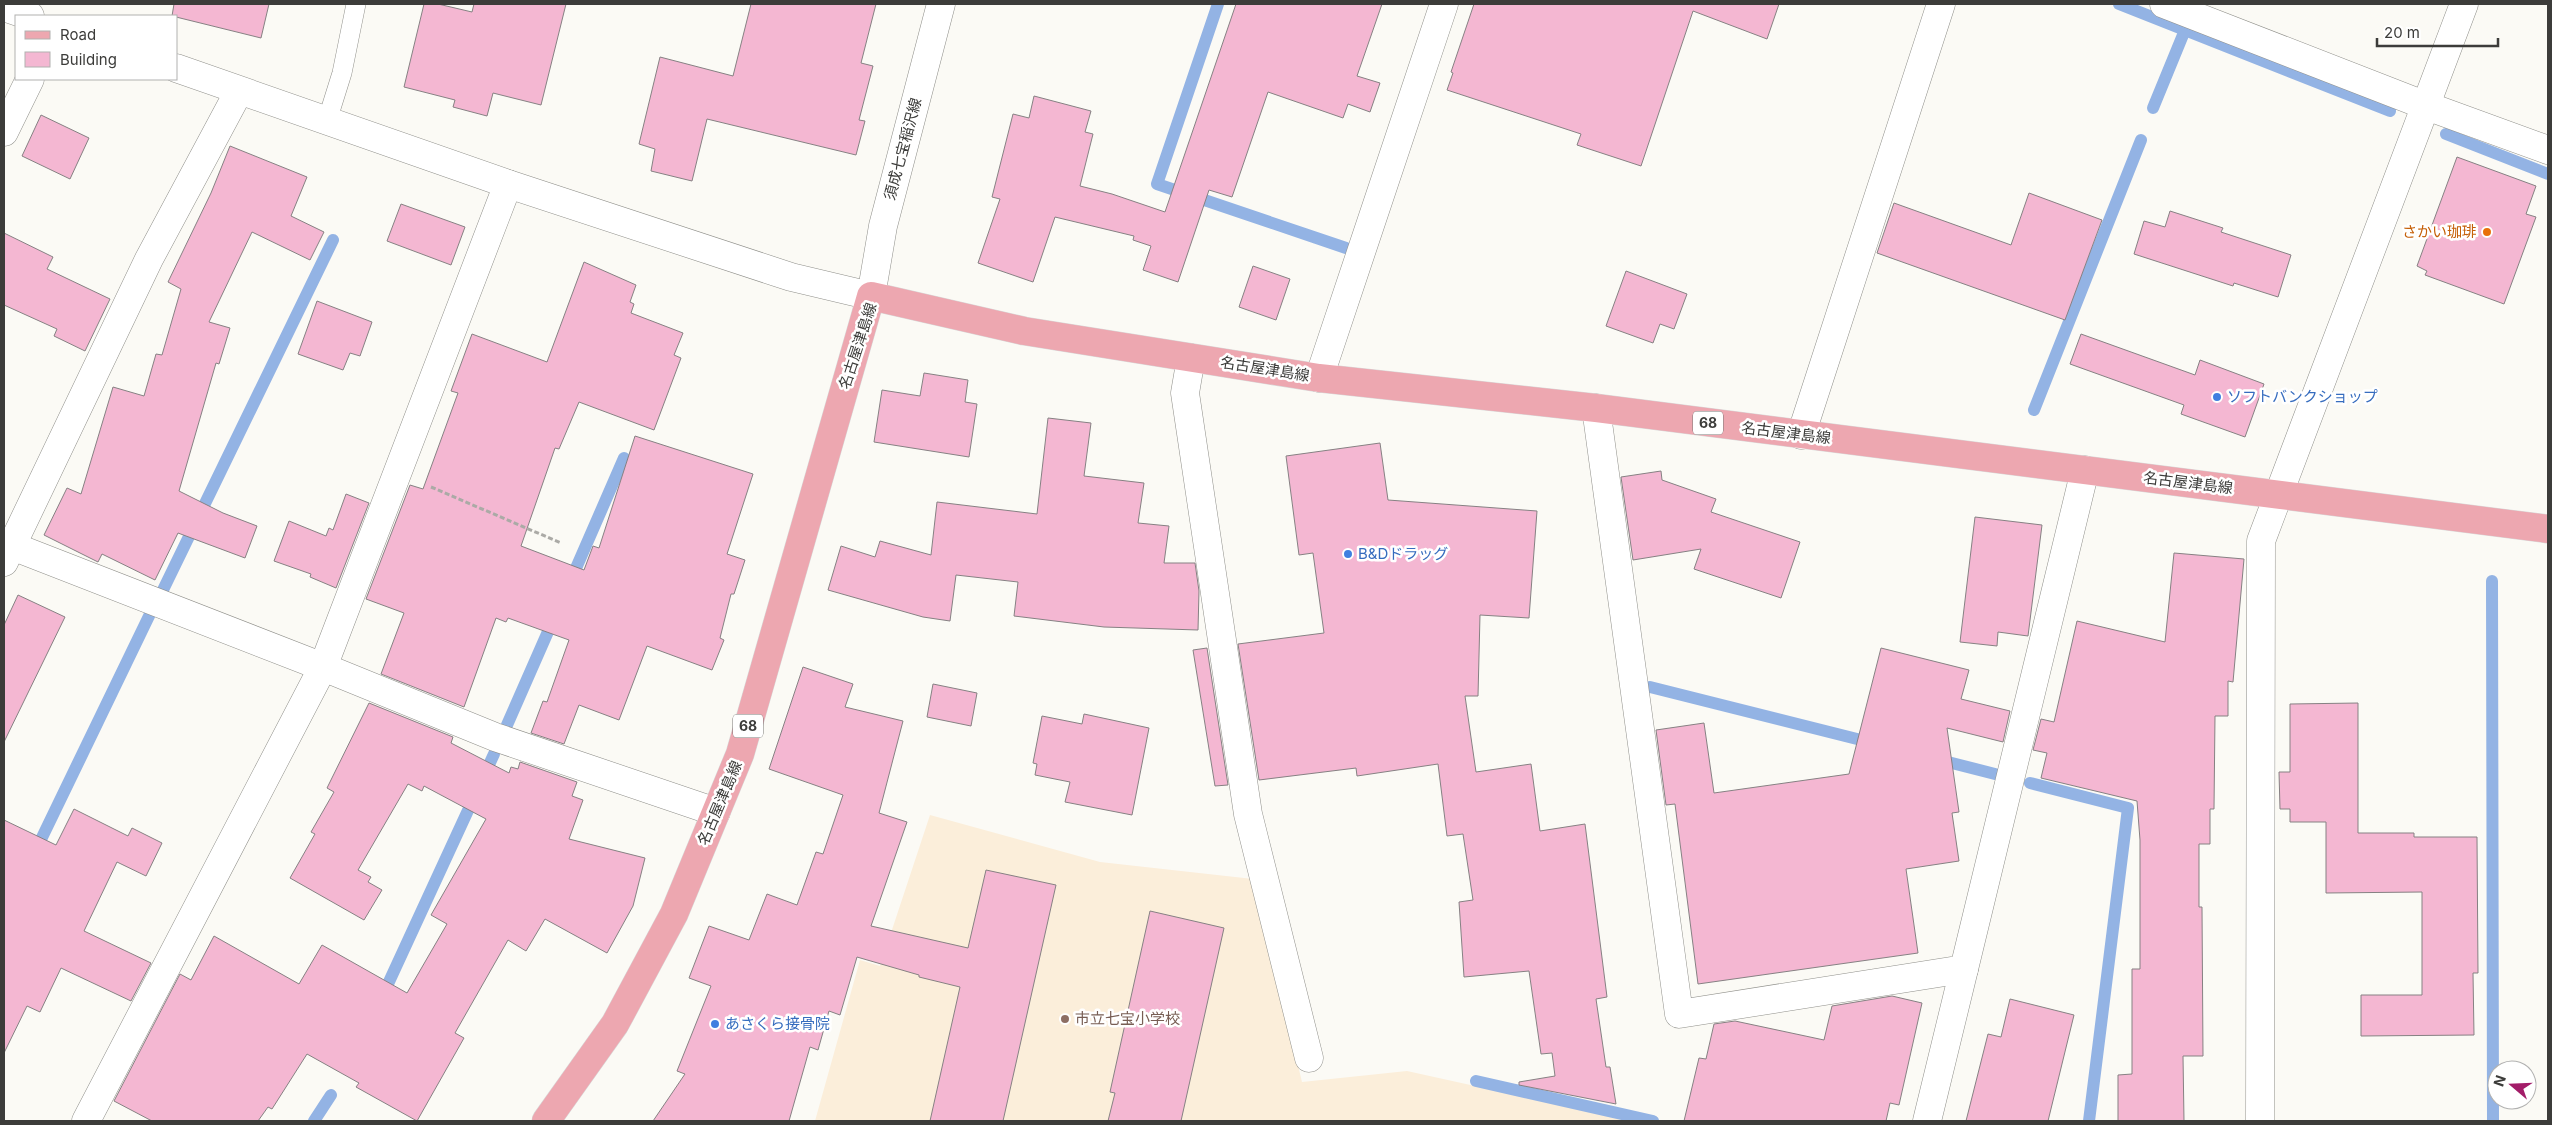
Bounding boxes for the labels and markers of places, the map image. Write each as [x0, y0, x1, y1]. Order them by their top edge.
place label: さかい珈琲 [2402, 222, 2477, 241]
marker: さかい珈琲 [2481, 226, 2493, 238]
place label: ソフトバンクショップ [2227, 387, 2378, 406]
marker: ソフトバンクショップ [2211, 391, 2223, 403]
place label: B&Dドラッグ [1358, 544, 1448, 563]
marker: B&Dドラッグ [1342, 548, 1354, 560]
place label: 市立七宝小学校 [1075, 1009, 1180, 1028]
marker: 市立七宝小学校 [1059, 1013, 1071, 1025]
place label: あさくら接骨院 [725, 1014, 830, 1033]
marker: あさくら接骨院 [709, 1018, 721, 1030]

